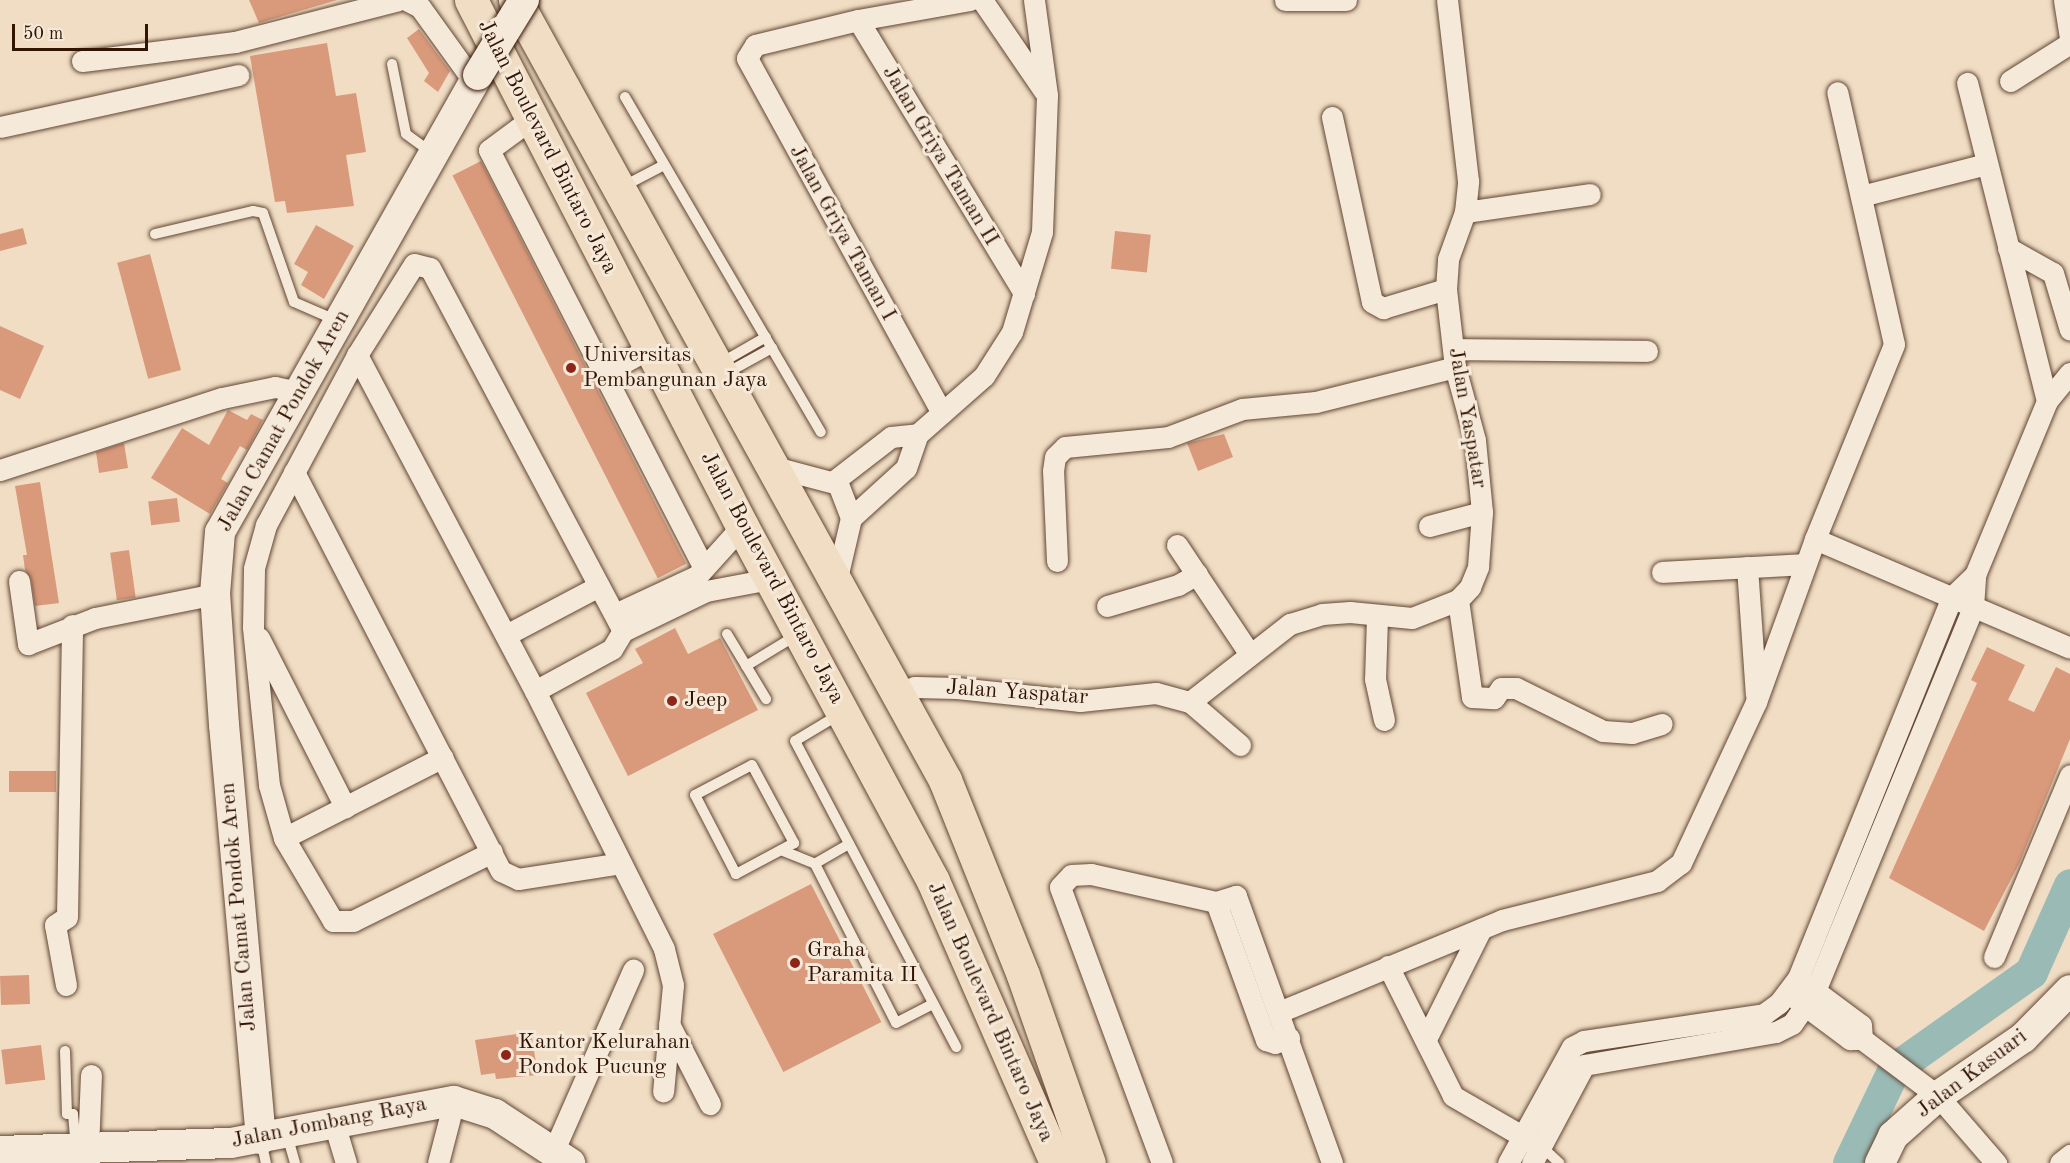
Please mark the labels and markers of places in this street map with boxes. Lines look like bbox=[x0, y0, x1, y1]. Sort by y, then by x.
place label: Universitas Pembangunan Jaya bbox=[583, 342, 767, 394]
marker: Universitas Pembangunan Jaya bbox=[564, 361, 578, 375]
place label: Jeep bbox=[684, 688, 728, 714]
marker: Jeep bbox=[665, 694, 679, 708]
place label: Graha Paramita II bbox=[807, 937, 917, 988]
marker: Graha Paramita II bbox=[788, 956, 802, 970]
place label: Kantor Kelurahan Pondok Pucung bbox=[518, 1029, 690, 1080]
marker: Kantor Kelurahan Pondok Pucung bbox=[499, 1048, 513, 1062]

